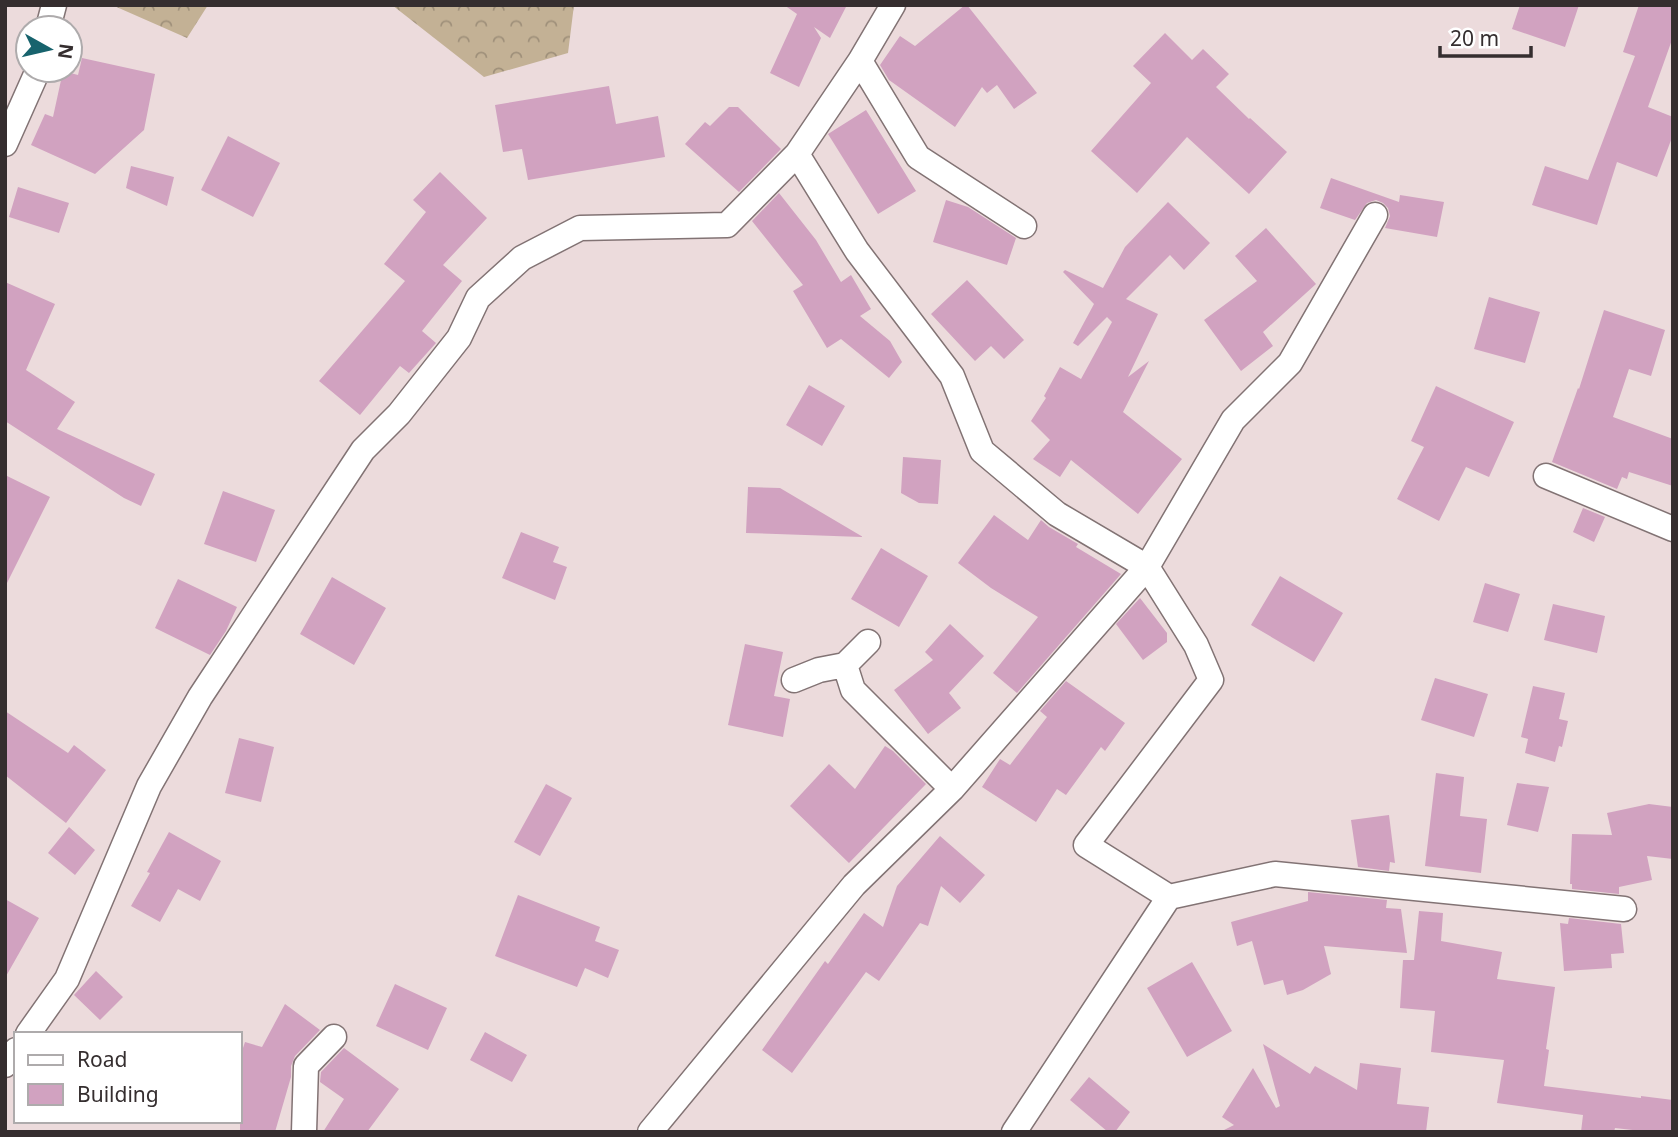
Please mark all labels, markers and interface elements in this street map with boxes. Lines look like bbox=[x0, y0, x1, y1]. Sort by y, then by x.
north arrow bbox=[14, 14, 84, 84]
scale bar bbox=[1440, 14, 1531, 58]
text: 20 m bbox=[1450, 24, 1499, 52]
text: N bbox=[52, 42, 80, 61]
legend bbox=[14, 1032, 242, 1123]
text: Road bbox=[77, 1045, 127, 1073]
text: Building bbox=[77, 1080, 159, 1108]

